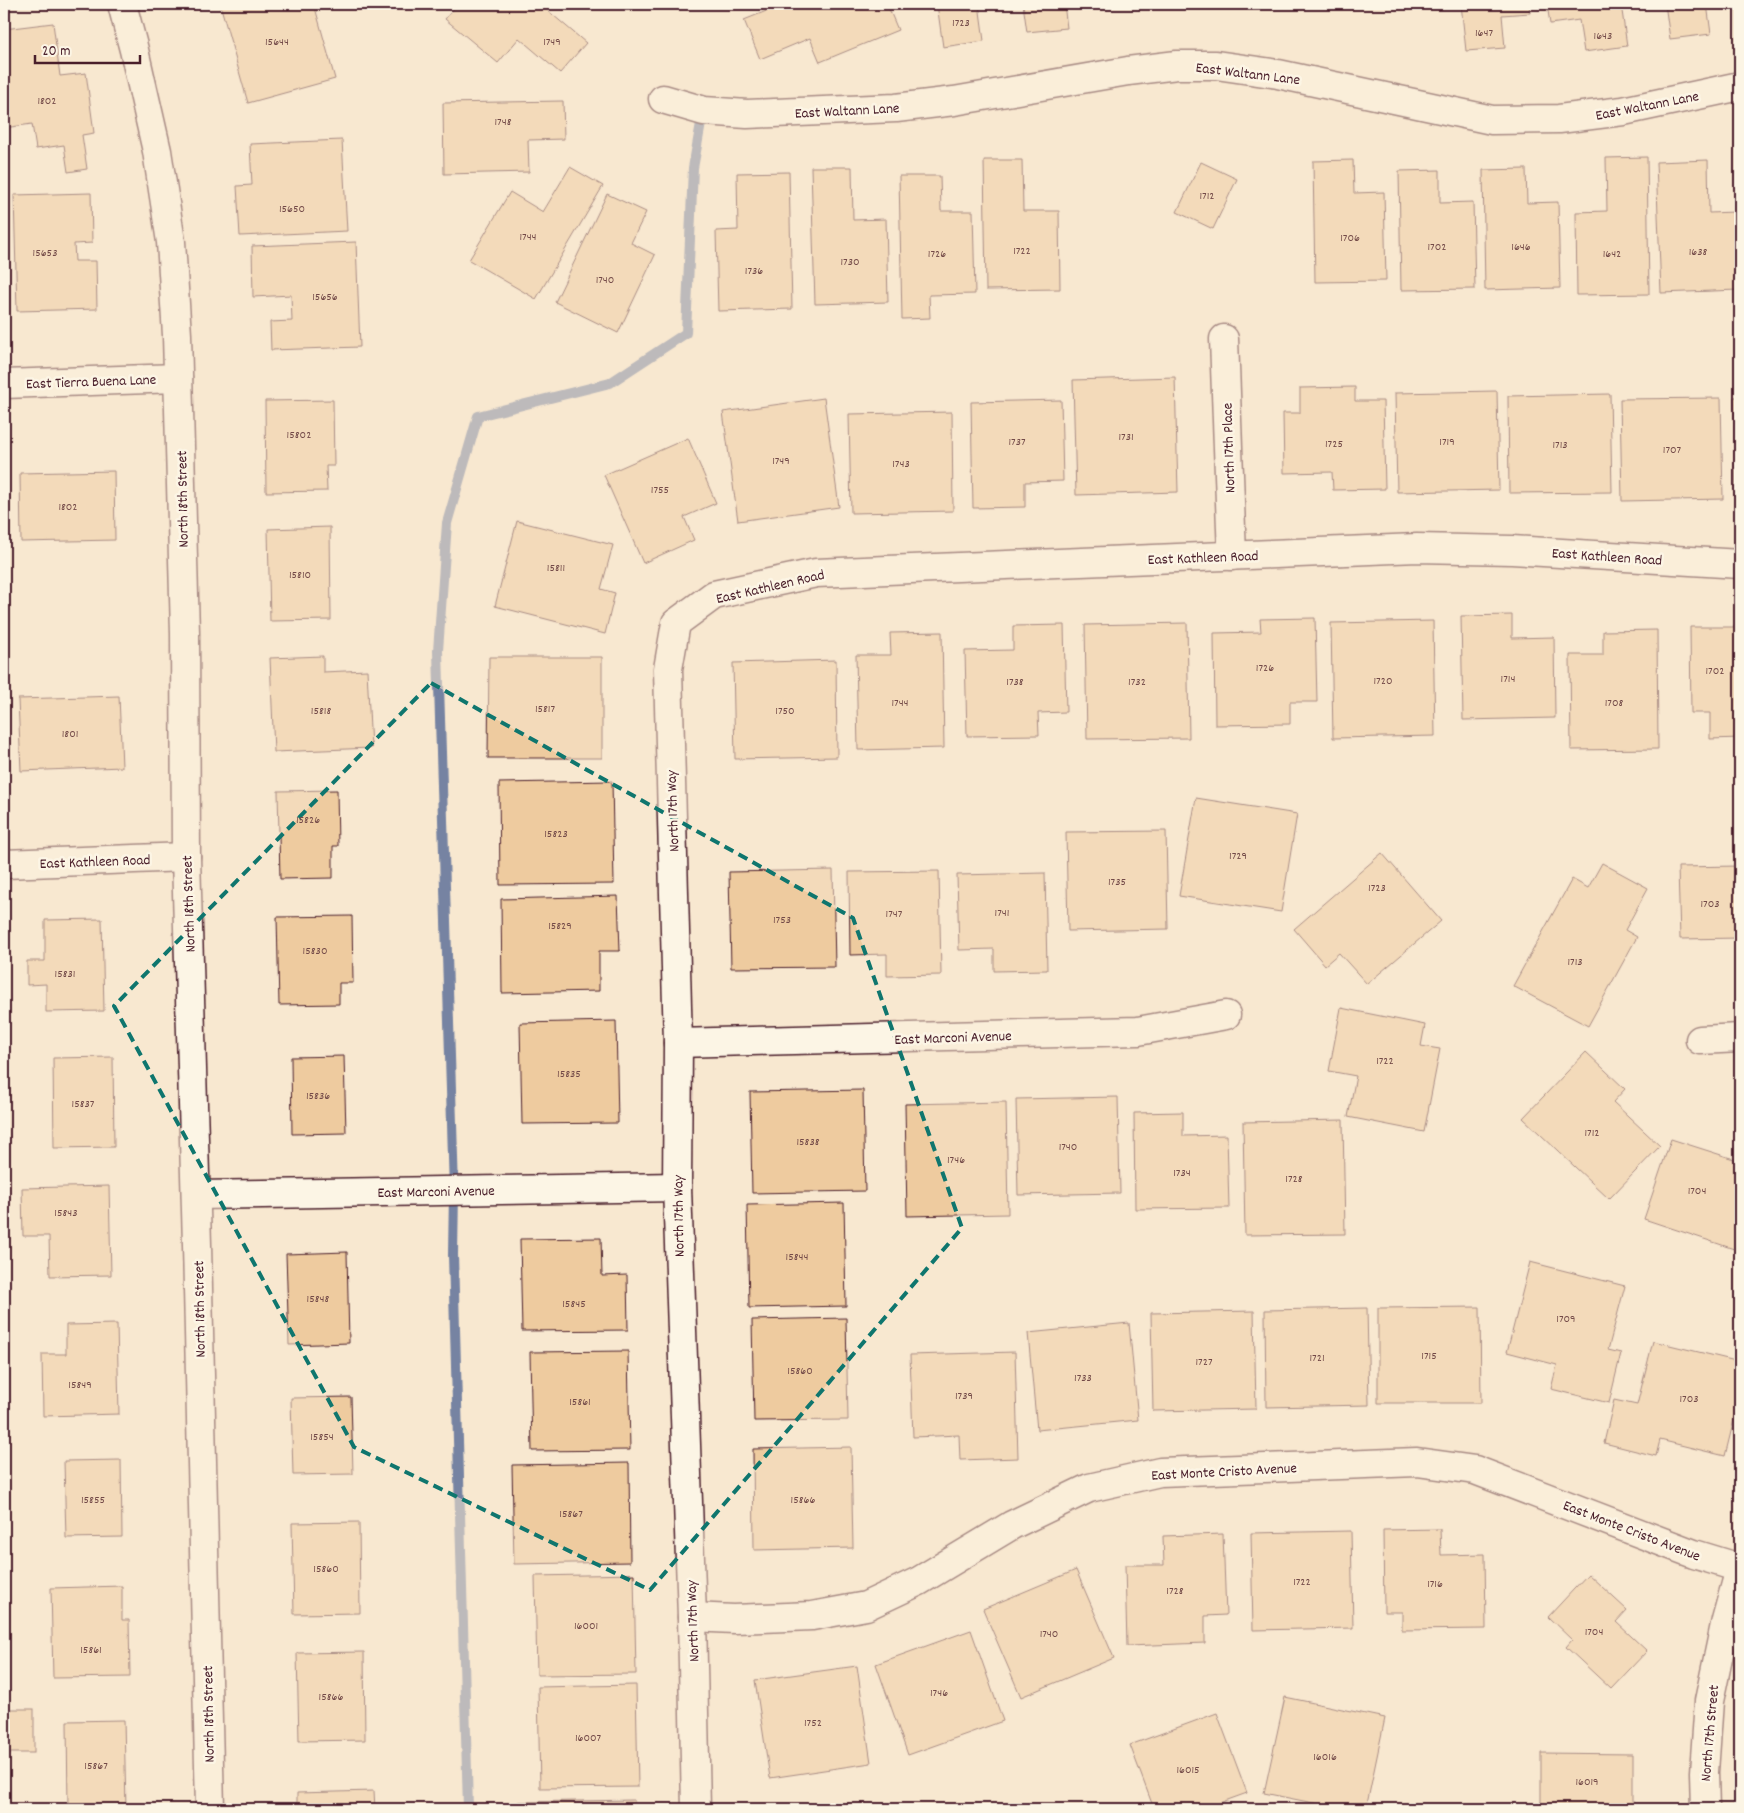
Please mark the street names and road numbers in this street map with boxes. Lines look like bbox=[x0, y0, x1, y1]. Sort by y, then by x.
street label: East Waltann Lane bbox=[1194, 58, 1302, 92]
street label: East Waltann Lane bbox=[1594, 86, 1701, 128]
street label: East Waltann Lane bbox=[794, 98, 900, 126]
street label: East Tierra Buena Lane bbox=[26, 370, 157, 396]
street label: North 17th Place bbox=[1217, 402, 1243, 493]
street label: North 18th Street bbox=[172, 450, 196, 548]
street label: East Kathleen Road bbox=[1551, 543, 1663, 573]
street label: East Kathleen Road bbox=[1147, 546, 1259, 572]
street label: East Kathleen Road bbox=[714, 565, 827, 611]
street label: North 17th Way bbox=[662, 769, 686, 852]
street label: East Kathleen Road bbox=[39, 850, 151, 876]
street label: North 18th Street bbox=[177, 855, 203, 953]
street label: East Marconi Avenue bbox=[894, 1026, 1012, 1052]
street label: North 17th Way bbox=[668, 1174, 692, 1257]
street label: East Marconi Avenue bbox=[377, 1181, 495, 1205]
street label: North 18th Street bbox=[189, 1260, 213, 1358]
street label: East Monte Cristo Avenue bbox=[1151, 1458, 1298, 1488]
street label: East Monte Cristo Avenue bbox=[1559, 1495, 1704, 1568]
street label: North 17th Way bbox=[682, 1579, 706, 1662]
street label: North 18th Street bbox=[198, 1665, 222, 1763]
street label: North 17th Street bbox=[1696, 1684, 1726, 1782]

